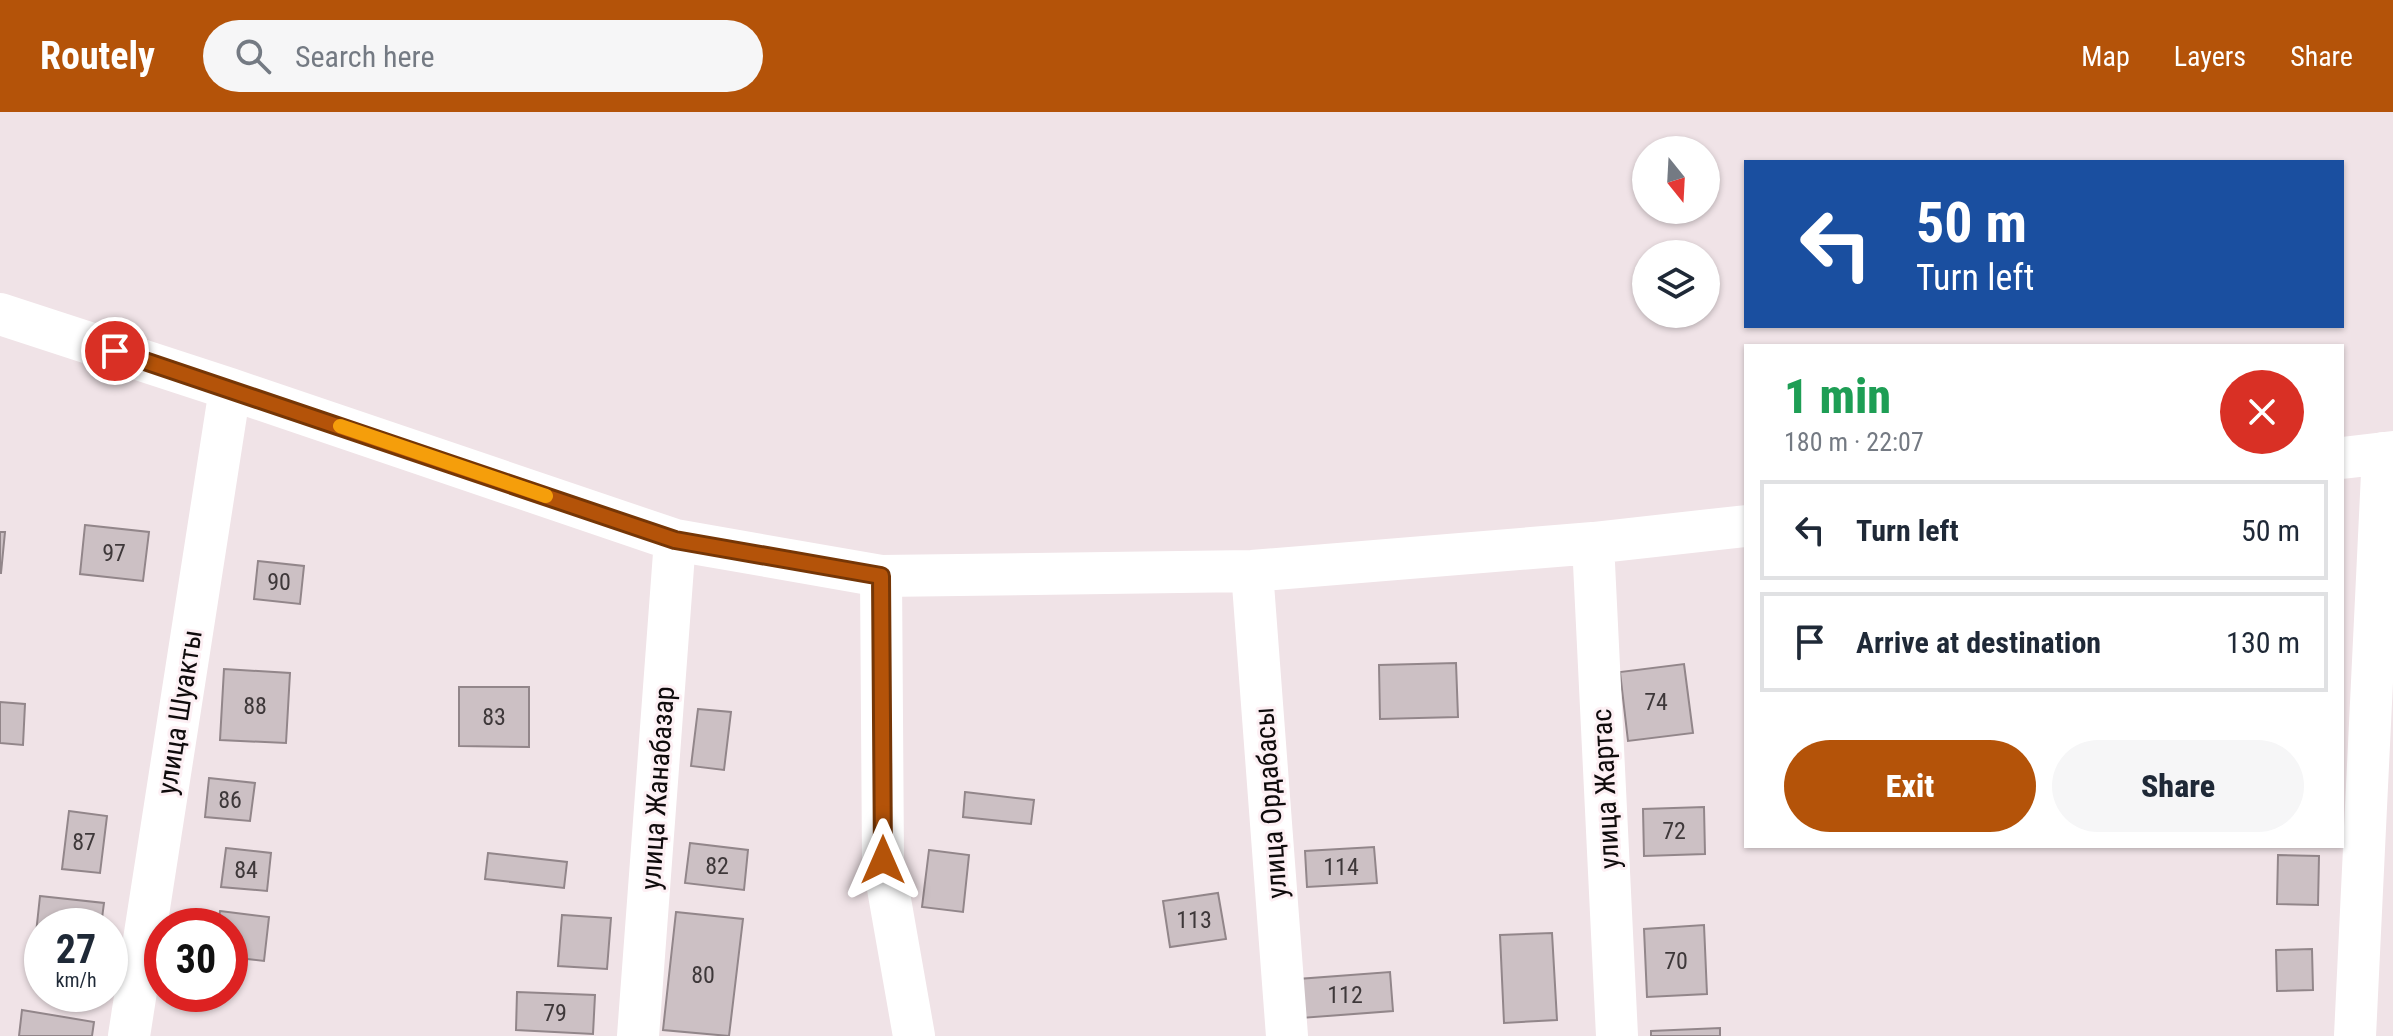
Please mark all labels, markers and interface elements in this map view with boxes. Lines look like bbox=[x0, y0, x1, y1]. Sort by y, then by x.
search box bbox=[203, 20, 763, 92]
text: Routely bbox=[40, 34, 155, 78]
icon: search bbox=[231, 34, 275, 78]
text: Search here bbox=[295, 39, 435, 74]
text: Map bbox=[2081, 40, 2130, 73]
text: Layers bbox=[2174, 40, 2246, 73]
text: Share bbox=[2290, 40, 2353, 73]
north arrow bbox=[1632, 136, 1720, 224]
map controls bbox=[1632, 136, 1720, 328]
text: 50 m bbox=[1916, 190, 2027, 256]
icon: left bbox=[1784, 192, 1888, 296]
button: layers bbox=[1632, 240, 1720, 328]
text: Turn left bbox=[1916, 257, 2034, 299]
pin bbox=[81, 317, 149, 385]
icon: arrive bbox=[93, 329, 137, 373]
text: 1 min bbox=[1784, 368, 1891, 425]
button: close bbox=[2220, 370, 2304, 454]
text: 180 m · 22:07 bbox=[1784, 427, 1924, 457]
icon: left bbox=[1788, 508, 1832, 552]
text: Turn left bbox=[1856, 513, 1959, 548]
text: 50 m bbox=[2241, 513, 2300, 548]
house number: 97 bbox=[102, 539, 126, 567]
house number: 90 bbox=[267, 568, 291, 596]
icon: arrive bbox=[1788, 620, 1832, 664]
text: Arrive at destination bbox=[1856, 625, 2101, 660]
text: 130 m bbox=[2226, 625, 2300, 660]
street label: улица Шуакты bbox=[150, 627, 209, 797]
street label: улица Жанабазар bbox=[634, 685, 681, 891]
house number: 74 bbox=[1644, 688, 1668, 716]
house number: 88 bbox=[243, 692, 267, 720]
house number: 83 bbox=[482, 703, 506, 731]
street label: улица Ордабасы bbox=[1247, 706, 1294, 900]
street label: улица Жартас bbox=[1585, 708, 1626, 870]
button: Exit bbox=[1784, 740, 2036, 832]
button: Share bbox=[2052, 740, 2304, 832]
house number: 86 bbox=[218, 786, 242, 814]
house number: 72 bbox=[1662, 817, 1686, 845]
position arrow bbox=[841, 818, 925, 902]
house number: 87 bbox=[72, 828, 96, 856]
house number: 82 bbox=[705, 852, 729, 880]
house number: 114 bbox=[1323, 853, 1359, 881]
house number: 84 bbox=[234, 856, 258, 884]
house number: 113 bbox=[1176, 906, 1212, 934]
speed limit sign: 30 bbox=[144, 908, 248, 1012]
text: 27 bbox=[56, 926, 96, 973]
house number: 70 bbox=[1664, 947, 1688, 975]
house number: 80 bbox=[691, 961, 715, 989]
text: km/h bbox=[55, 968, 97, 992]
house number: 112 bbox=[1327, 981, 1363, 1009]
house number: 79 bbox=[543, 999, 567, 1027]

